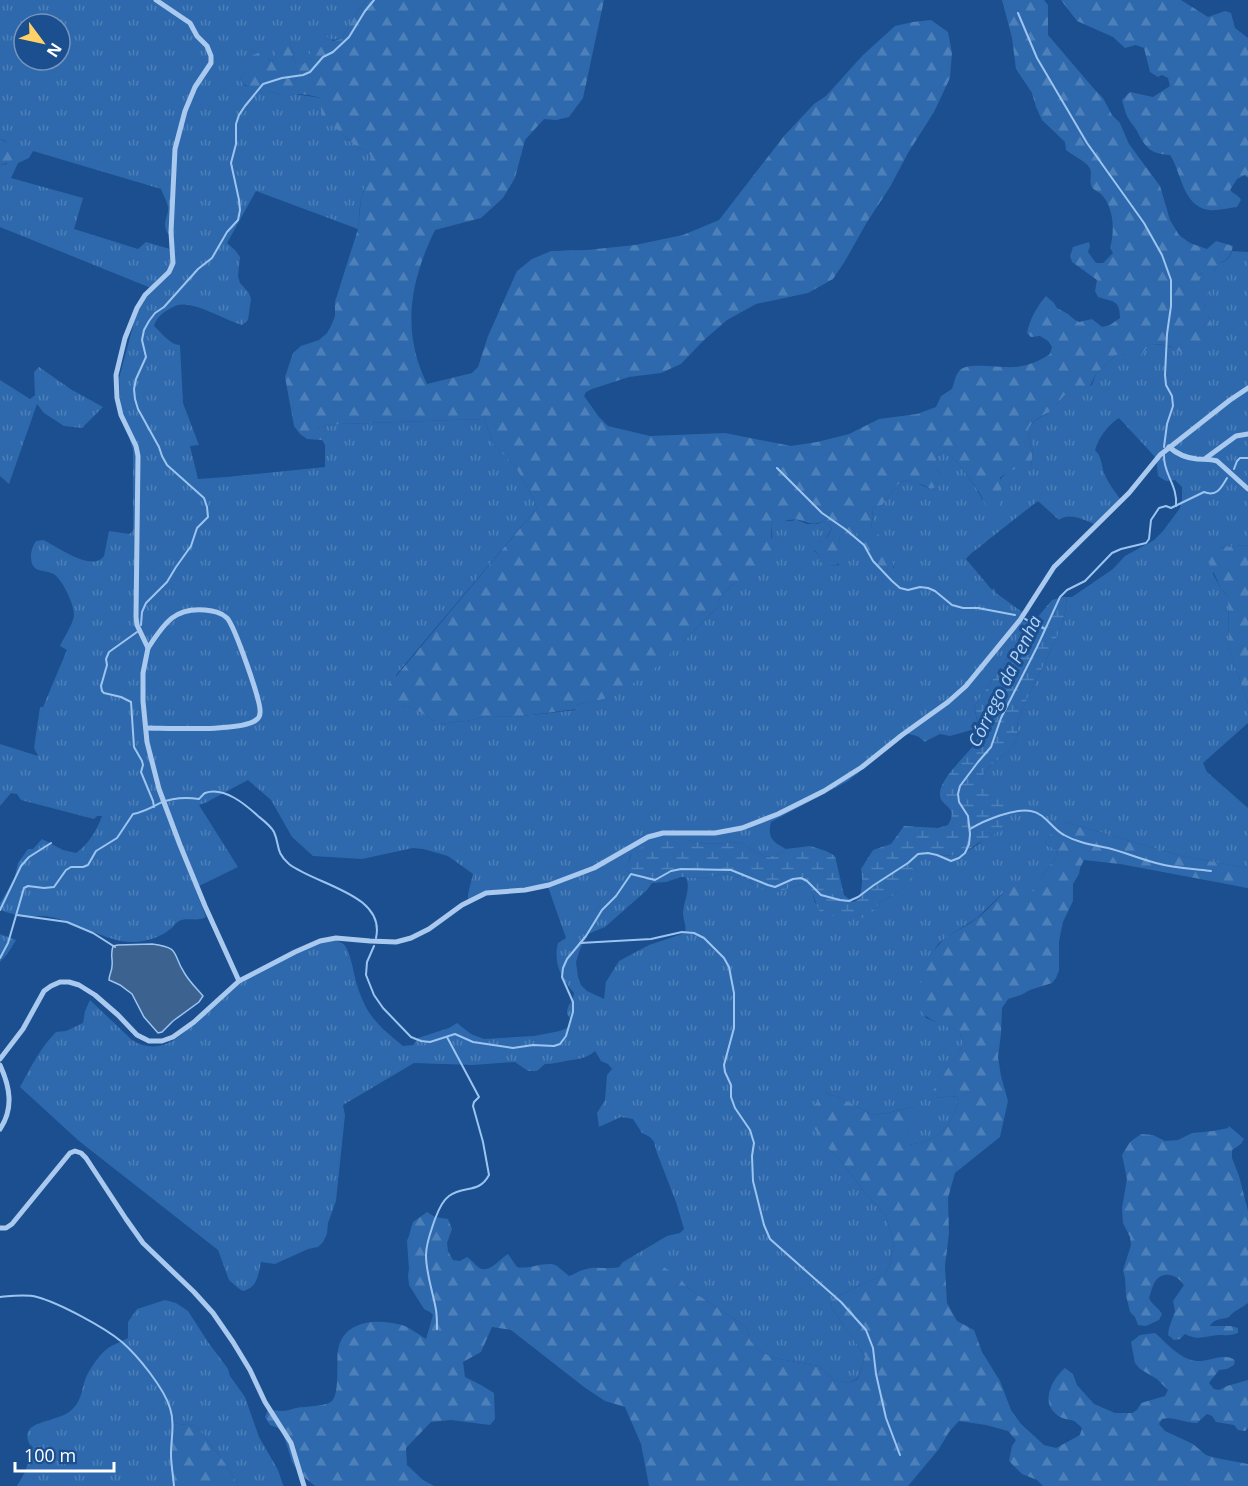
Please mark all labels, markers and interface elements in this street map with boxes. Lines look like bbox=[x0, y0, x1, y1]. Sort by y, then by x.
north arrow bbox=[12, 12, 72, 72]
text: N bbox=[42, 39, 67, 62]
water label: Córrego da Penha bbox=[962, 611, 1046, 751]
scale bar bbox=[15, 1435, 114, 1473]
text: 100 m bbox=[24, 1443, 76, 1467]

